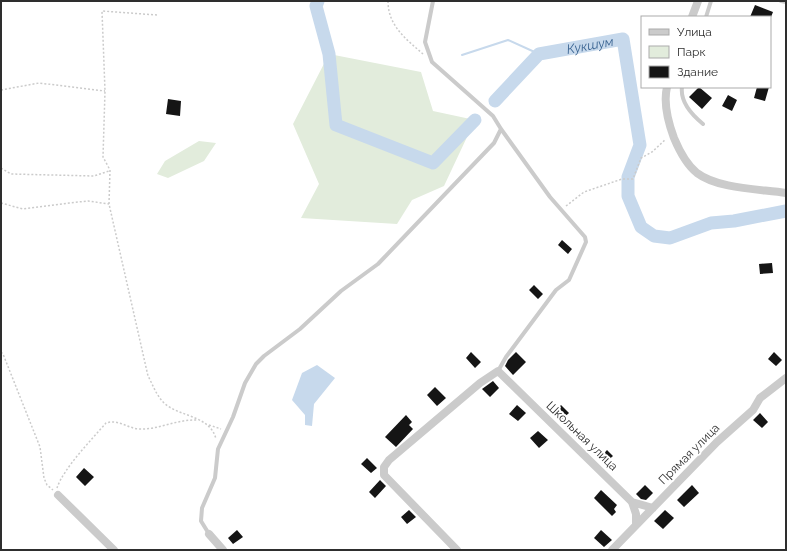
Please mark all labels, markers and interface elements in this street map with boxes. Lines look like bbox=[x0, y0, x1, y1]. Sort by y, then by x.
legend bbox=[641, 16, 771, 88]
text: Улица bbox=[677, 25, 712, 39]
water label: Кукшум bbox=[565, 33, 614, 56]
text: Парк bbox=[677, 45, 706, 59]
text: Здание bbox=[677, 65, 718, 79]
street label: Школьная улица bbox=[543, 398, 621, 474]
street label: Прямая улица bbox=[656, 421, 722, 487]

